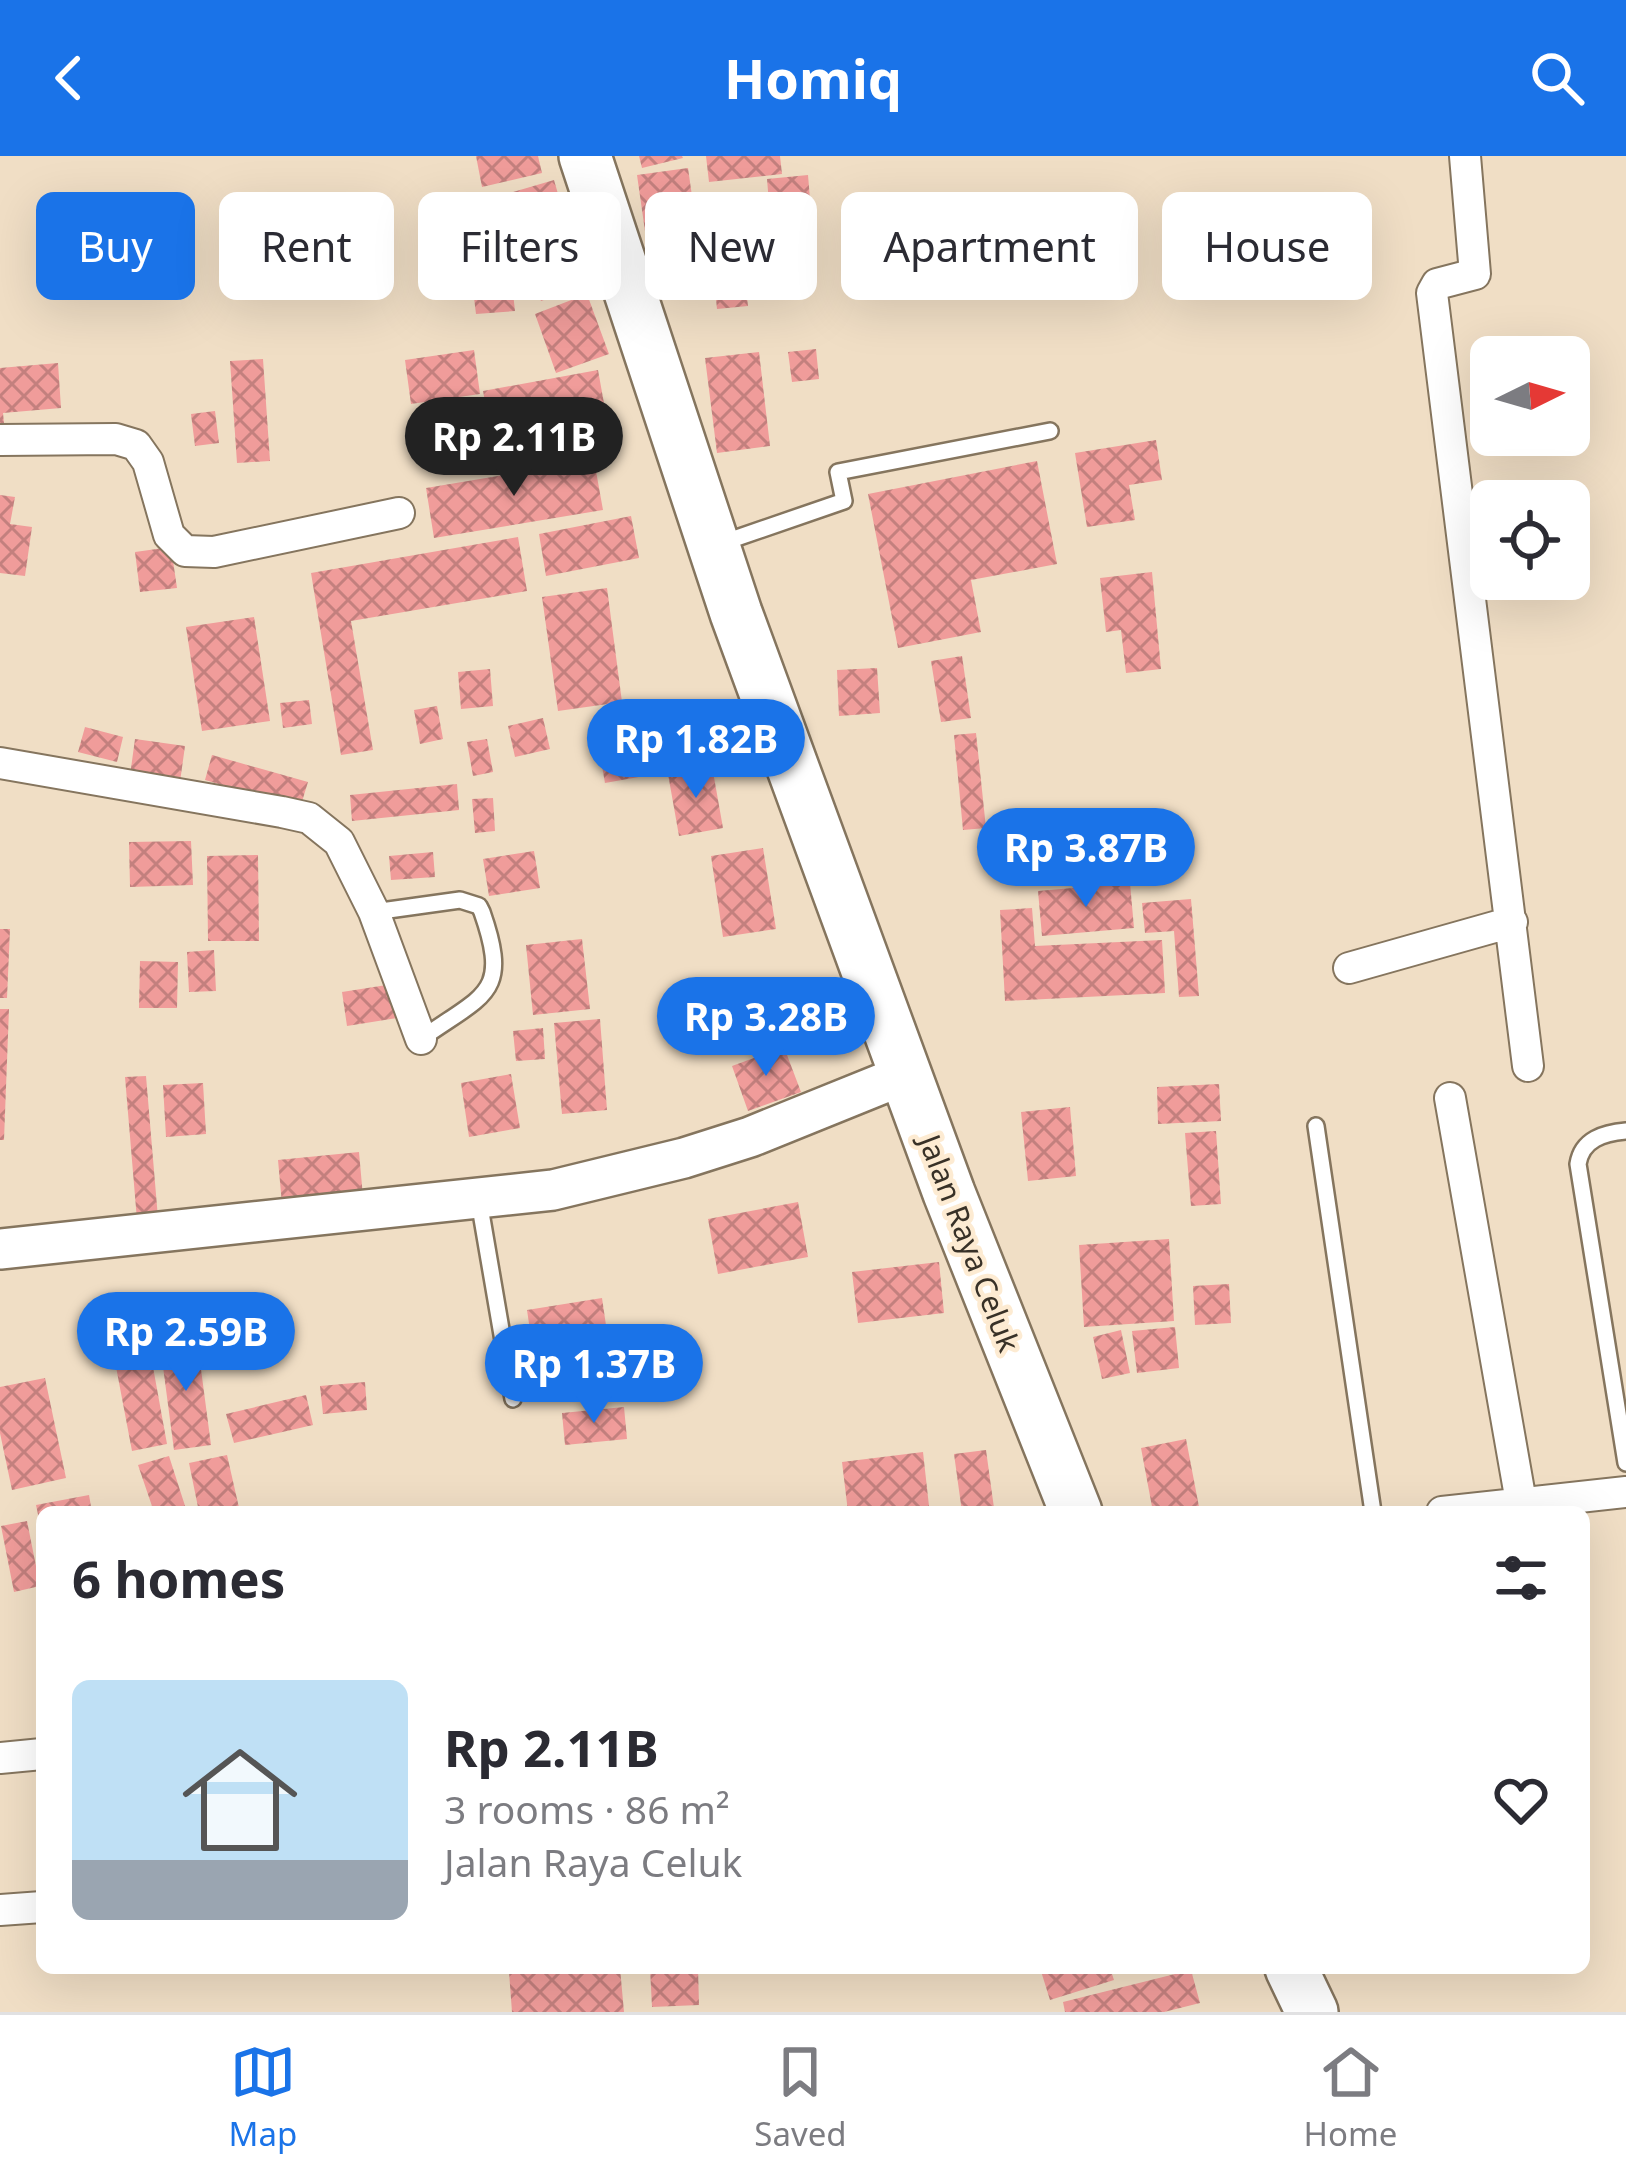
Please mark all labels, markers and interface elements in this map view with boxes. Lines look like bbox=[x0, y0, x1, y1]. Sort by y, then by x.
text: Homiq bbox=[724, 41, 902, 115]
icon: back bbox=[36, 45, 102, 111]
icon: search bbox=[1524, 45, 1590, 111]
chip: Buy bbox=[36, 192, 195, 300]
chip: Rent bbox=[219, 192, 394, 300]
chip: Filters bbox=[418, 192, 621, 300]
chip: New bbox=[645, 192, 817, 300]
chip: Apartment bbox=[841, 192, 1138, 300]
chip: House bbox=[1162, 192, 1372, 300]
north arrow bbox=[1470, 336, 1590, 456]
map controls bbox=[1470, 336, 1590, 600]
pin: Rp 2.11B bbox=[390, 397, 638, 499]
text: Rp 2.11B bbox=[432, 409, 596, 462]
button: locate bbox=[1470, 480, 1590, 600]
pin: Rp 1.82B bbox=[572, 699, 820, 801]
text: Rp 1.82B bbox=[614, 711, 778, 764]
pin: Rp 3.87B bbox=[962, 808, 1210, 910]
text: Rp 3.87B bbox=[1004, 820, 1168, 873]
pin: Rp 3.28B bbox=[642, 977, 890, 1079]
text: Rp 3.28B bbox=[684, 989, 848, 1042]
street label: Jalan Raya Celuk bbox=[909, 1126, 1030, 1357]
pin: Rp 2.59B bbox=[62, 1292, 310, 1394]
text: Rp 2.59B bbox=[104, 1304, 268, 1357]
pin: Rp 1.37B bbox=[470, 1324, 718, 1426]
text: Rp 1.37B bbox=[512, 1336, 676, 1389]
text: 6 homes bbox=[72, 1543, 285, 1613]
icon: filters bbox=[1488, 1545, 1554, 1611]
text: Rp 2.11B bbox=[444, 1712, 659, 1782]
icon: home bbox=[168, 1728, 312, 1872]
icon: heart bbox=[1488, 1767, 1554, 1833]
text: 3 rooms · 86 m² bbox=[444, 1782, 730, 1835]
text: Jalan Raya Celuk bbox=[444, 1835, 742, 1888]
tab: Map bbox=[229, 2039, 297, 2156]
tab: Saved bbox=[754, 2039, 847, 2156]
tab: Home bbox=[1304, 2039, 1397, 2156]

